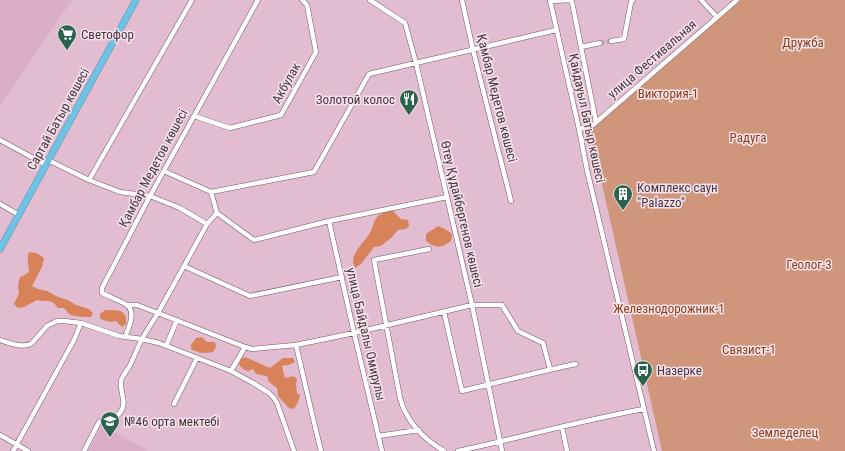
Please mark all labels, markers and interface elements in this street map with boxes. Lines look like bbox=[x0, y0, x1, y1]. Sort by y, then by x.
street label: улица Фестивальная bbox=[605, 17, 699, 101]
supermarket icon: Светофор bbox=[56, 23, 78, 51]
place label: Светофор bbox=[81, 27, 134, 42]
street label: Қамбар Медетов көшесі bbox=[474, 32, 520, 164]
park label: Дружба bbox=[782, 35, 824, 50]
street label: Қайдауыл Батыр көшесі bbox=[566, 52, 608, 184]
street label: Акбулак bbox=[269, 59, 304, 106]
street label: Сартай Батыр көшесі bbox=[24, 65, 92, 173]
park label: Виктория-1 bbox=[638, 86, 698, 101]
restaurant icon: Золотой колос bbox=[398, 88, 420, 116]
place label: Золотой колос bbox=[316, 92, 395, 107]
street label: Қамбар Медетов көшесі bbox=[115, 106, 191, 230]
park label: Радуга bbox=[730, 130, 766, 145]
street label: Өтеу Құдайбергенов көшесі bbox=[438, 139, 486, 289]
place label: Комплекс саун "Palazzo" bbox=[637, 180, 718, 210]
building icon: Комплекс саун "Palazzo" bbox=[612, 183, 634, 211]
park label: Геолог-3 bbox=[786, 257, 832, 272]
street label: улица Байдалы Омирулы bbox=[343, 266, 389, 402]
park label: Железнодорожник-1 bbox=[613, 301, 725, 316]
park label: Связист-1 bbox=[722, 342, 776, 357]
bus stop icon: Назерке bbox=[632, 359, 654, 387]
place label: Назерке bbox=[657, 363, 702, 378]
school or university icon: №46 орта мектебі bbox=[99, 410, 121, 438]
place label: №46 орта мектебі bbox=[124, 414, 220, 429]
park label: Земледелец bbox=[752, 425, 818, 440]

